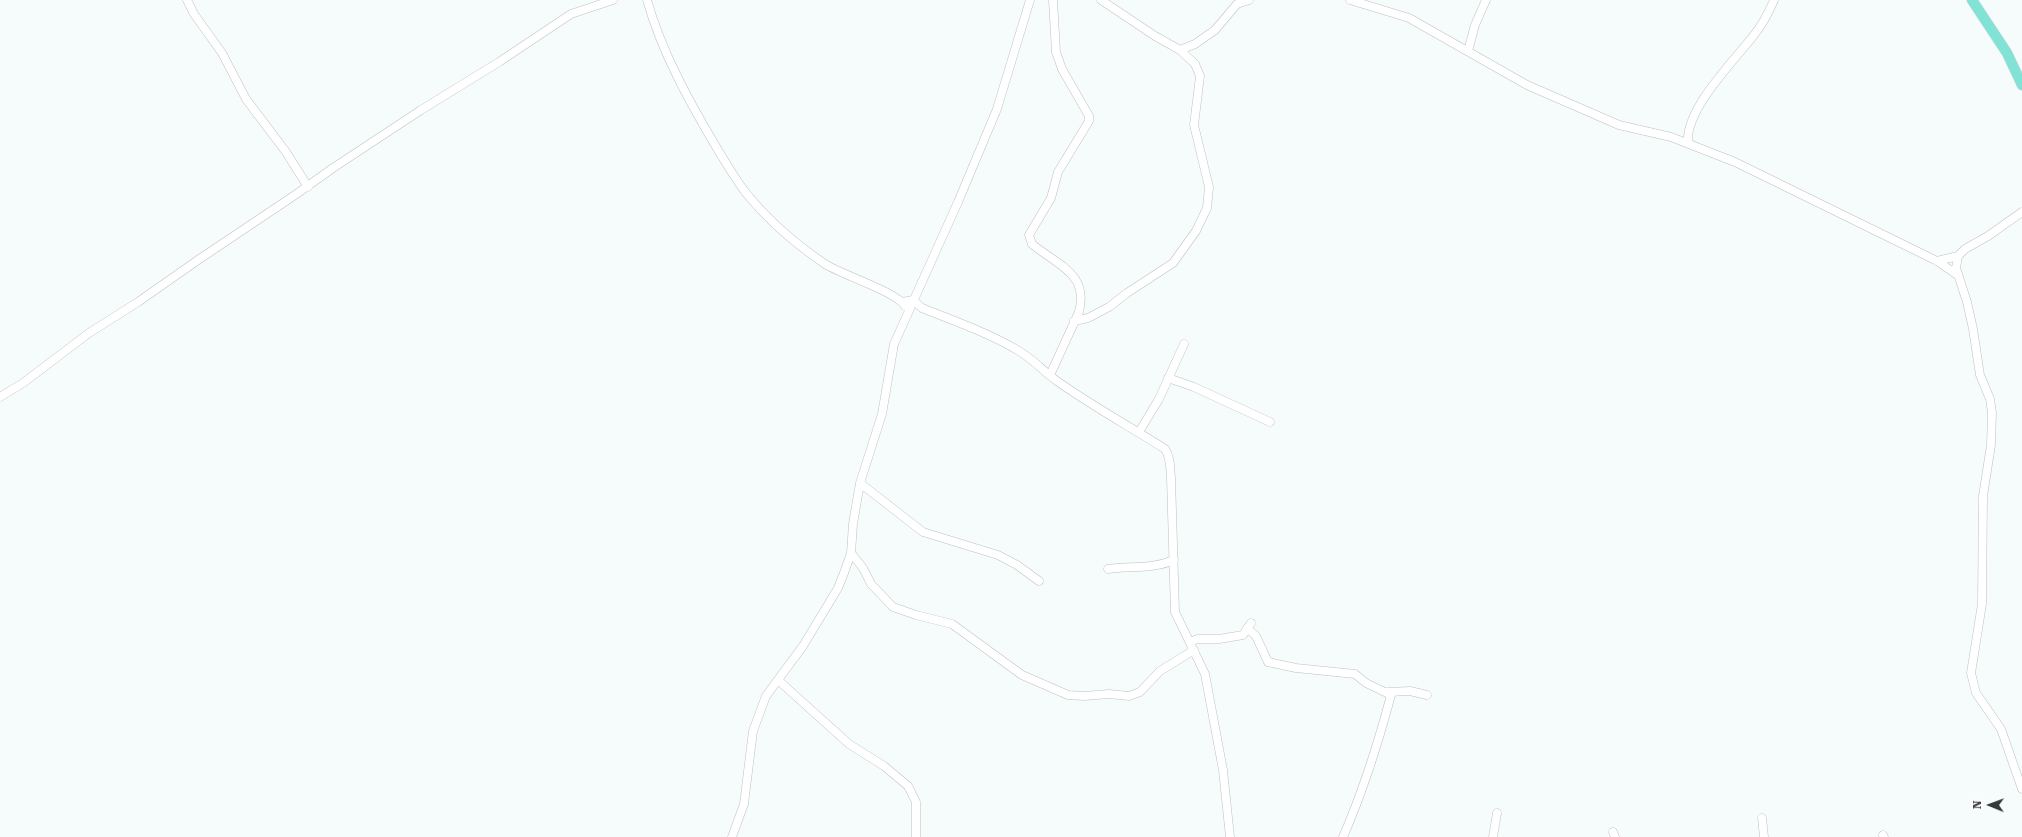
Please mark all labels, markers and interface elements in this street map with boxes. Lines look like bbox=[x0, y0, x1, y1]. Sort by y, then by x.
north arrow bbox=[1970, 785, 2010, 825]
text: N bbox=[1971, 800, 1984, 809]

